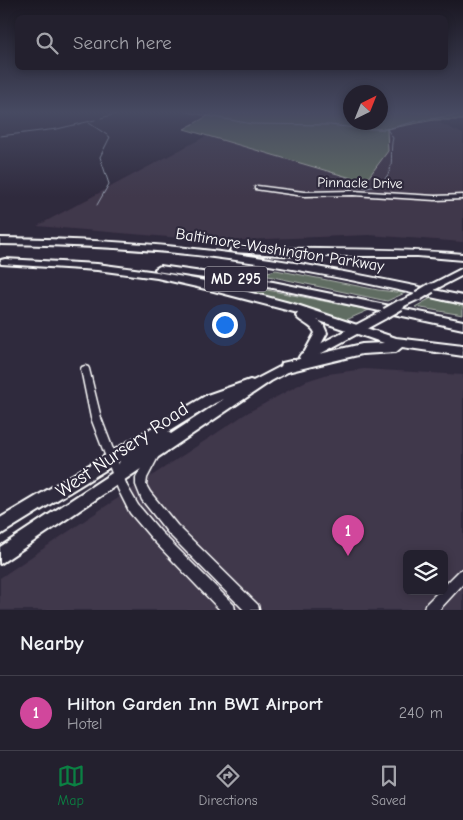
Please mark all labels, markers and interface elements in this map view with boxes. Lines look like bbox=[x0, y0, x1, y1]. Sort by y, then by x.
search box bbox=[15, 15, 448, 70]
icon: search bbox=[33, 29, 61, 57]
text: Search here bbox=[73, 32, 172, 54]
north arrow bbox=[343, 85, 388, 130]
street label: Pinnacle Drive bbox=[317, 174, 403, 192]
street label: Baltimore-Washington Parkway bbox=[174, 225, 386, 276]
road number: MD 295 bbox=[205, 266, 267, 292]
your location bbox=[212, 312, 238, 338]
street label: West Nursery Road bbox=[52, 398, 192, 502]
pin: 1 bbox=[332, 515, 364, 556]
map controls bbox=[403, 550, 448, 595]
button: layers bbox=[403, 550, 448, 595]
text: Nearby bbox=[20, 631, 84, 655]
text: Hilton Garden Inn BWI Airport bbox=[67, 693, 322, 715]
text: 1 bbox=[33, 704, 39, 722]
text: 240 m bbox=[399, 704, 443, 722]
text: Hotel bbox=[67, 715, 103, 733]
tab: Map bbox=[57, 762, 85, 809]
tab: Directions bbox=[198, 762, 258, 809]
tab: Saved bbox=[371, 762, 406, 809]

